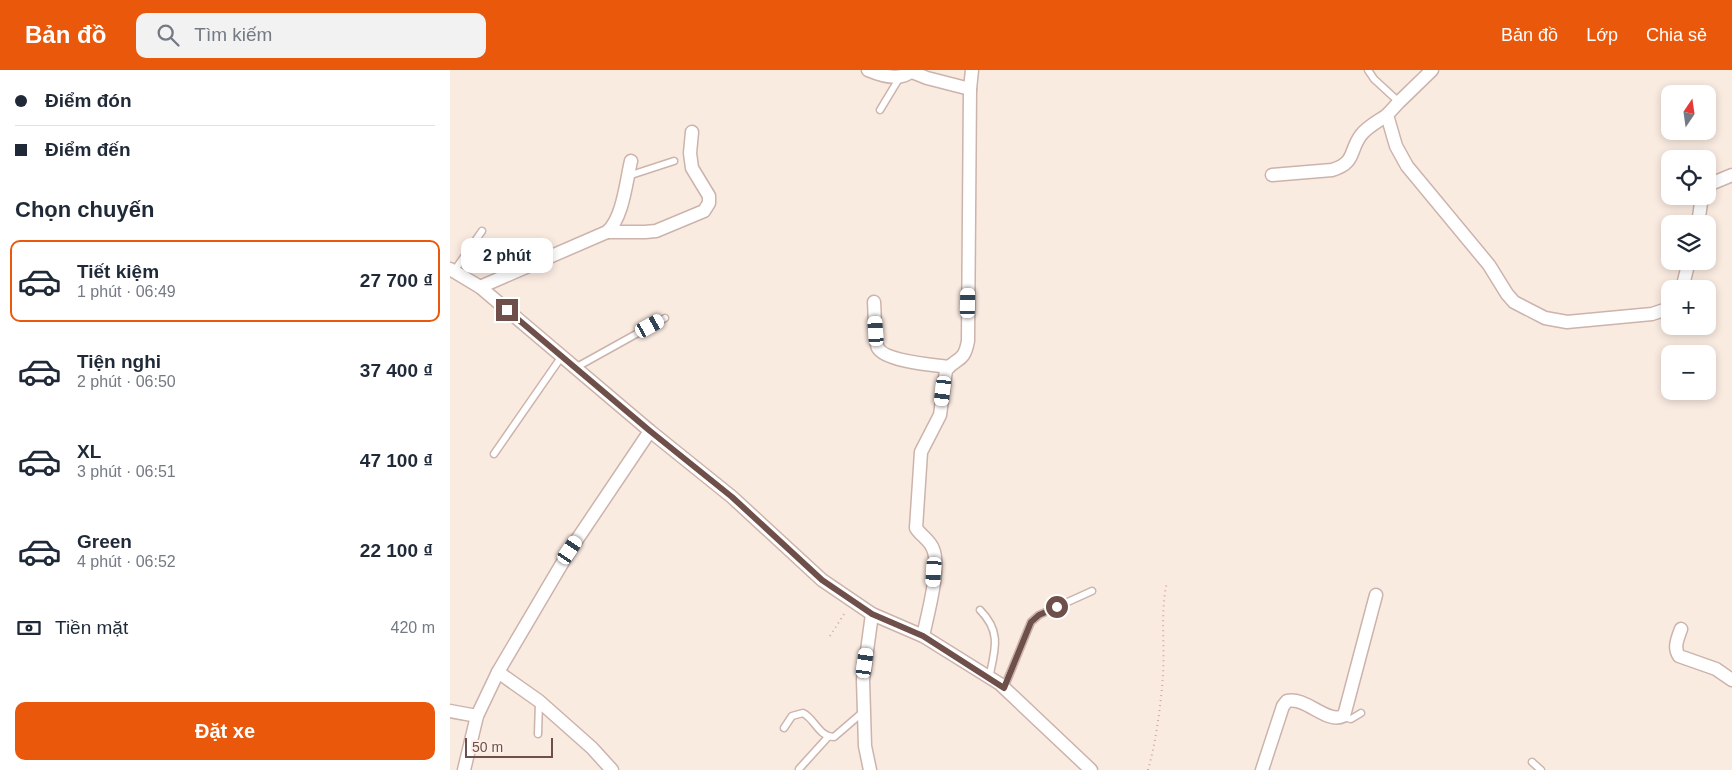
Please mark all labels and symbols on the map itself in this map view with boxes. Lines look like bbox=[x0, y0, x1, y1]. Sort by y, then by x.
north arrow bbox=[1661, 85, 1716, 140]
callout: 2 phút bbox=[461, 238, 553, 272]
car bbox=[960, 288, 975, 318]
route end bbox=[496, 299, 518, 321]
car bbox=[633, 312, 666, 340]
car bbox=[867, 316, 884, 346]
car bbox=[933, 375, 952, 407]
car bbox=[555, 533, 584, 567]
car bbox=[925, 557, 942, 587]
route start bbox=[1046, 596, 1068, 618]
car bbox=[855, 647, 874, 679]
scale bar bbox=[465, 735, 552, 758]

